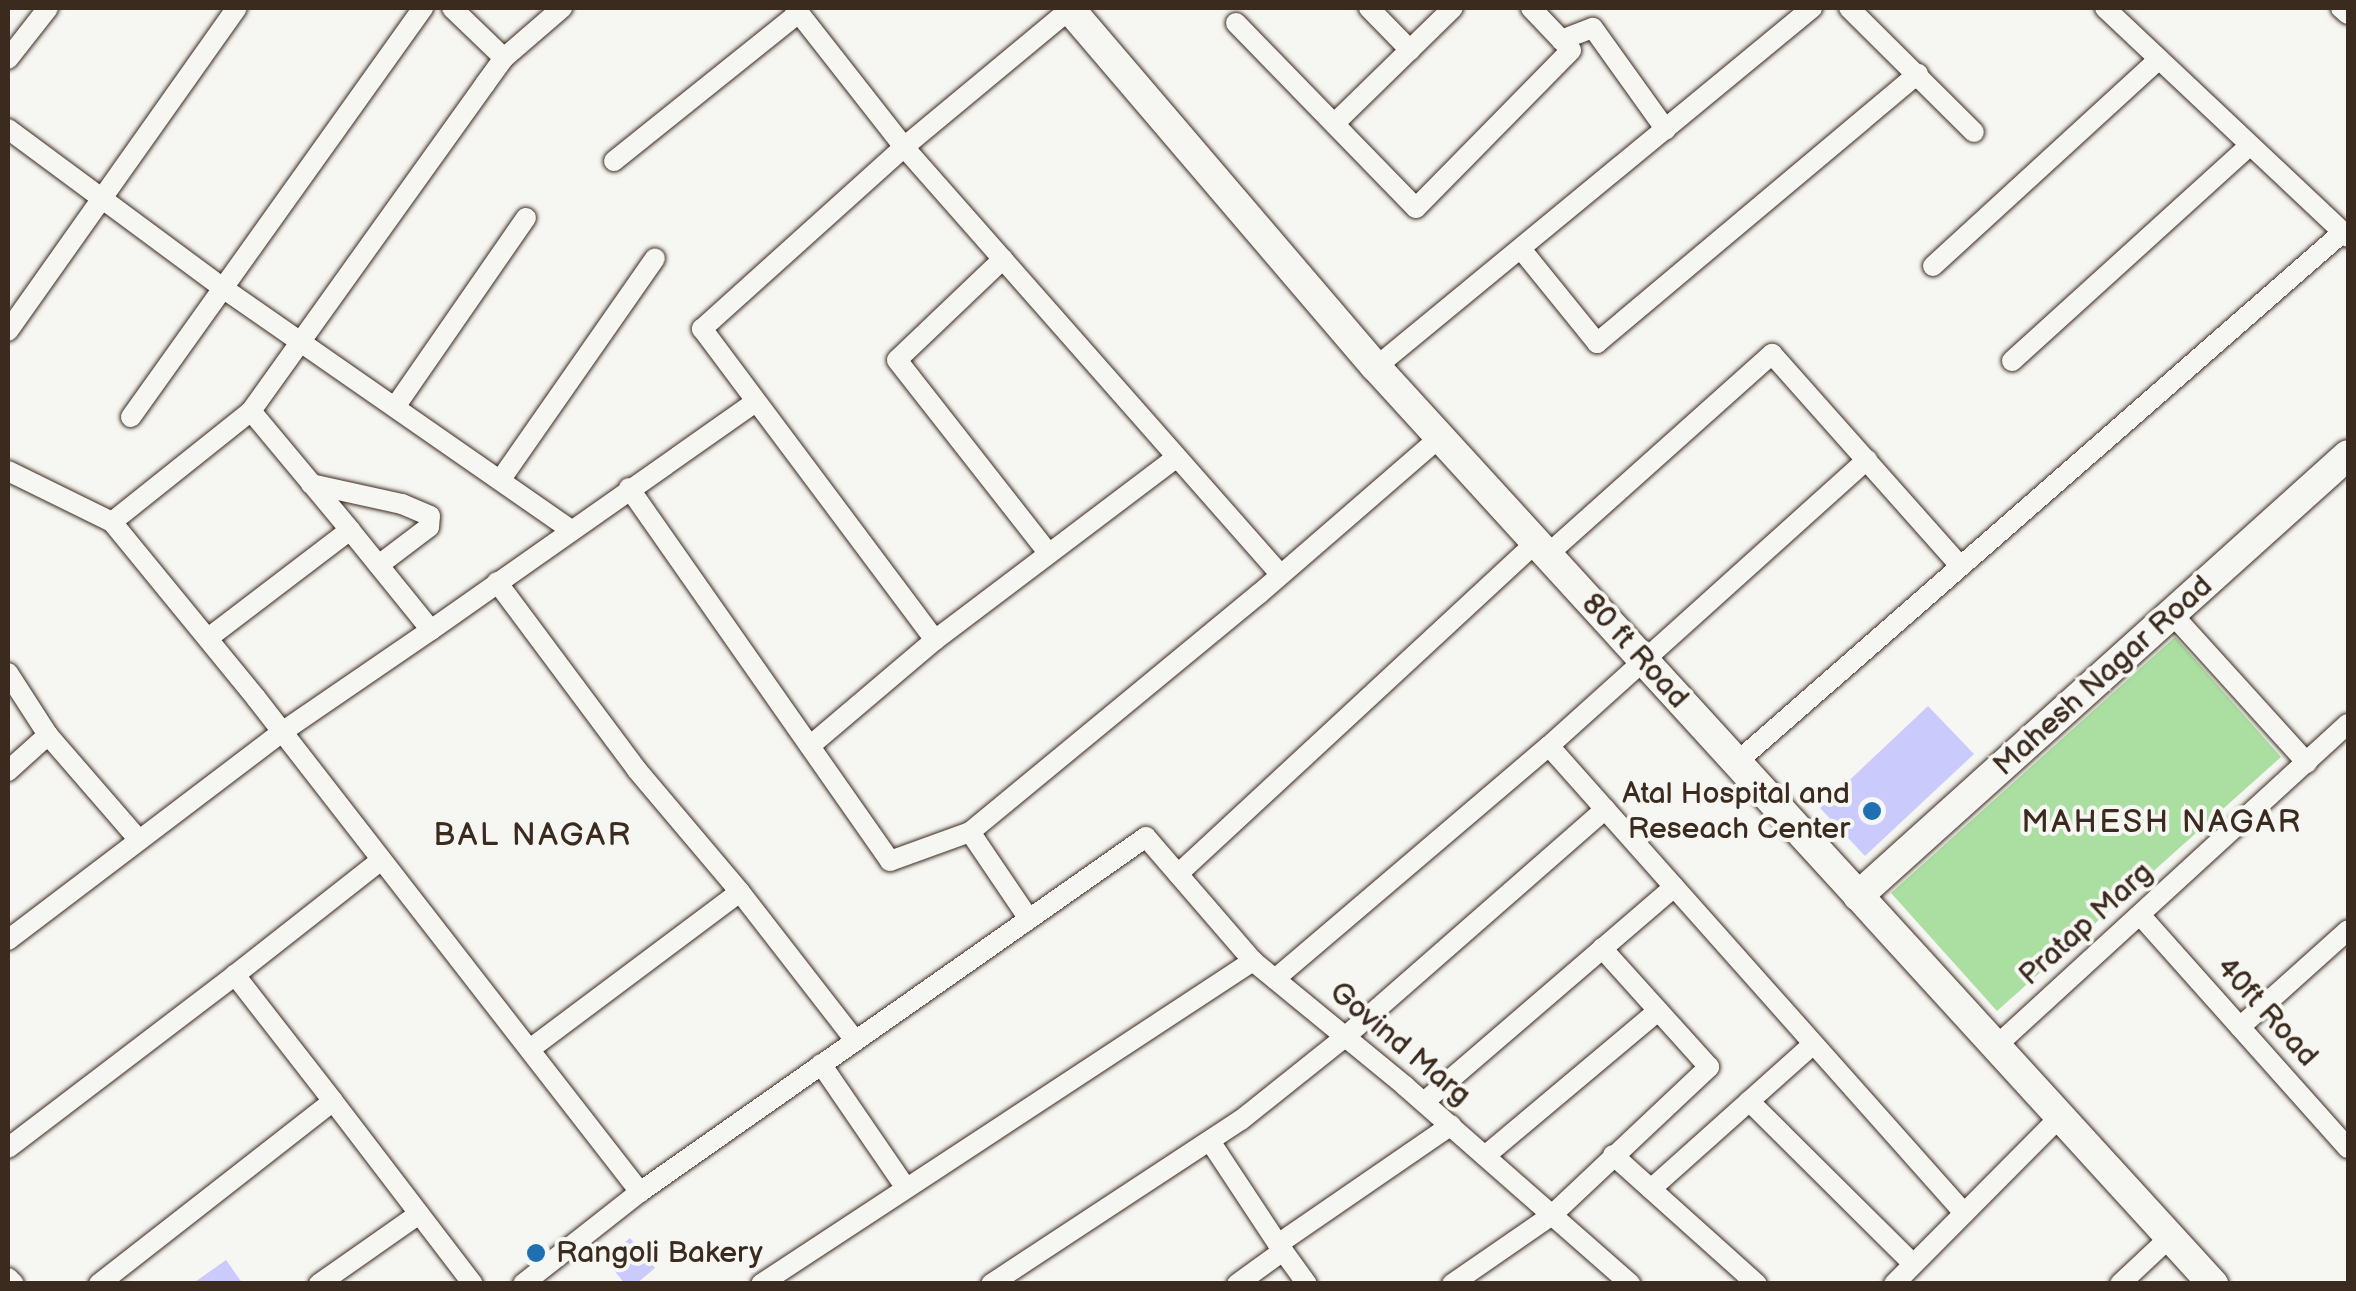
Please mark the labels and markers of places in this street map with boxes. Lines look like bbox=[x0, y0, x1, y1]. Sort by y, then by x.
place label: Atal Hospital and Reseach Center bbox=[1622, 776, 1850, 846]
marker: Atal Hospital and Reseach Center bbox=[1859, 798, 1885, 824]
place label: Rangoli Bakery bbox=[556, 1235, 763, 1271]
marker: Rangoli Bakery bbox=[525, 1242, 547, 1264]

